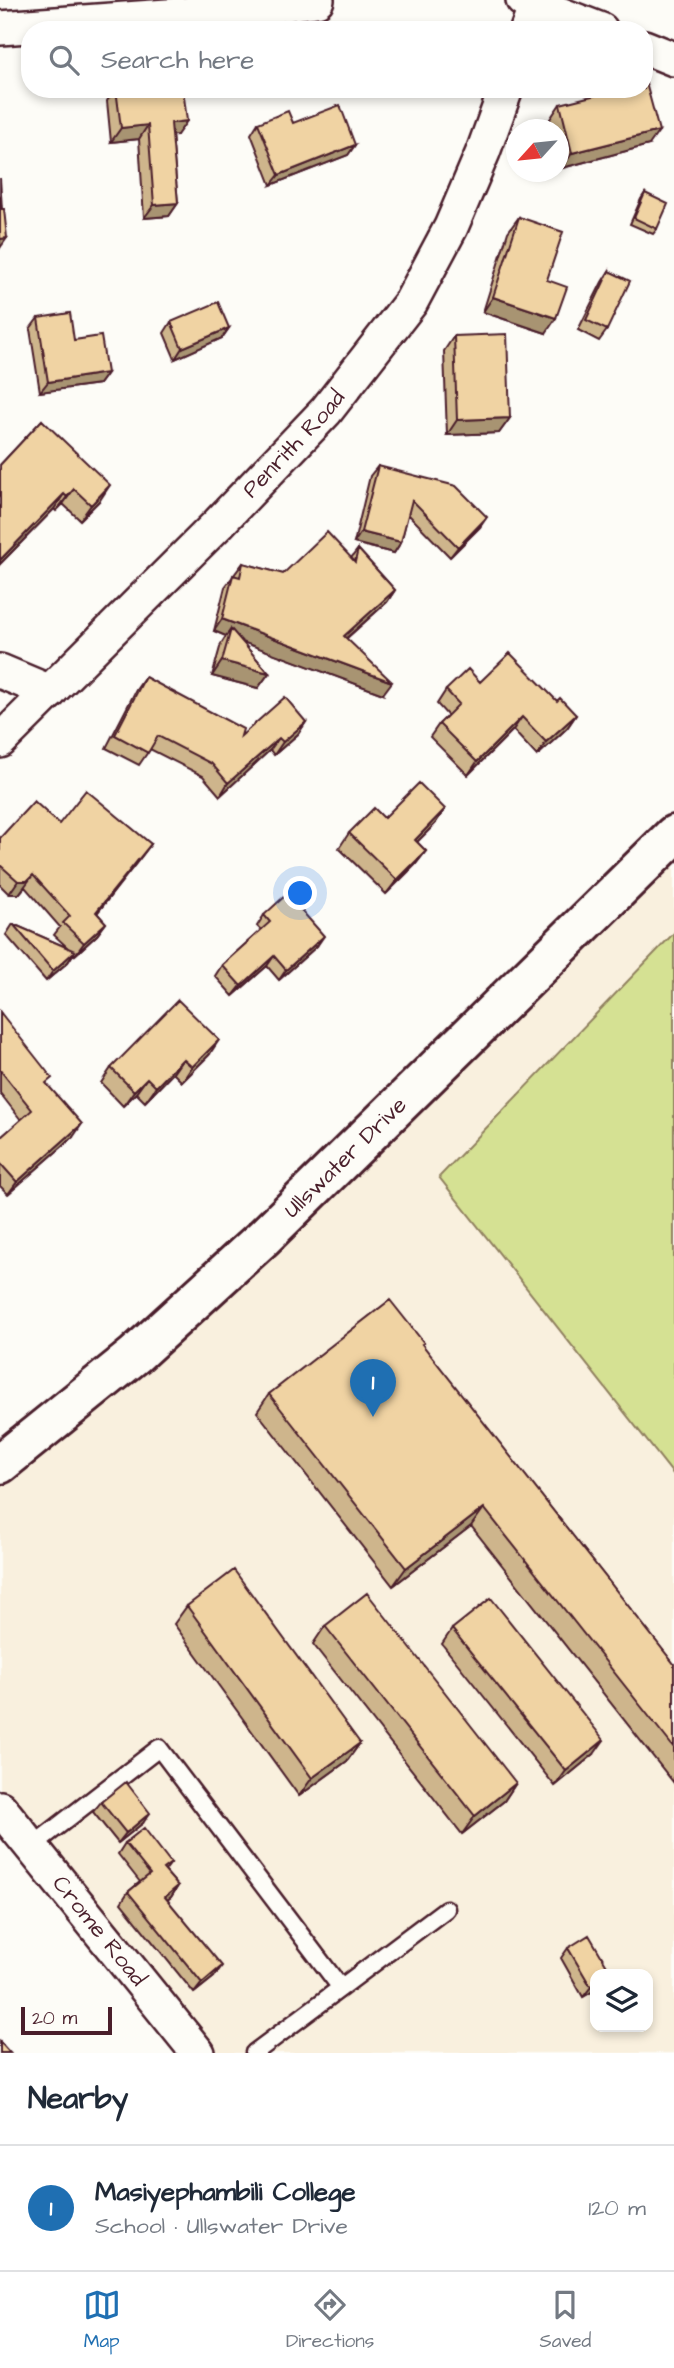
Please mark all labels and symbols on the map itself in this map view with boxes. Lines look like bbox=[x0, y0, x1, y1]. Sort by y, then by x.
north arrow bbox=[506, 119, 569, 182]
street label: Penrith Road bbox=[235, 383, 353, 505]
your location bbox=[283, 876, 317, 910]
street label: Ullswater Drive bbox=[276, 1090, 414, 1225]
pin: 1 bbox=[350, 1359, 396, 1417]
street label: Crome Road bbox=[45, 1869, 154, 1993]
scale bar bbox=[21, 2004, 112, 2036]

